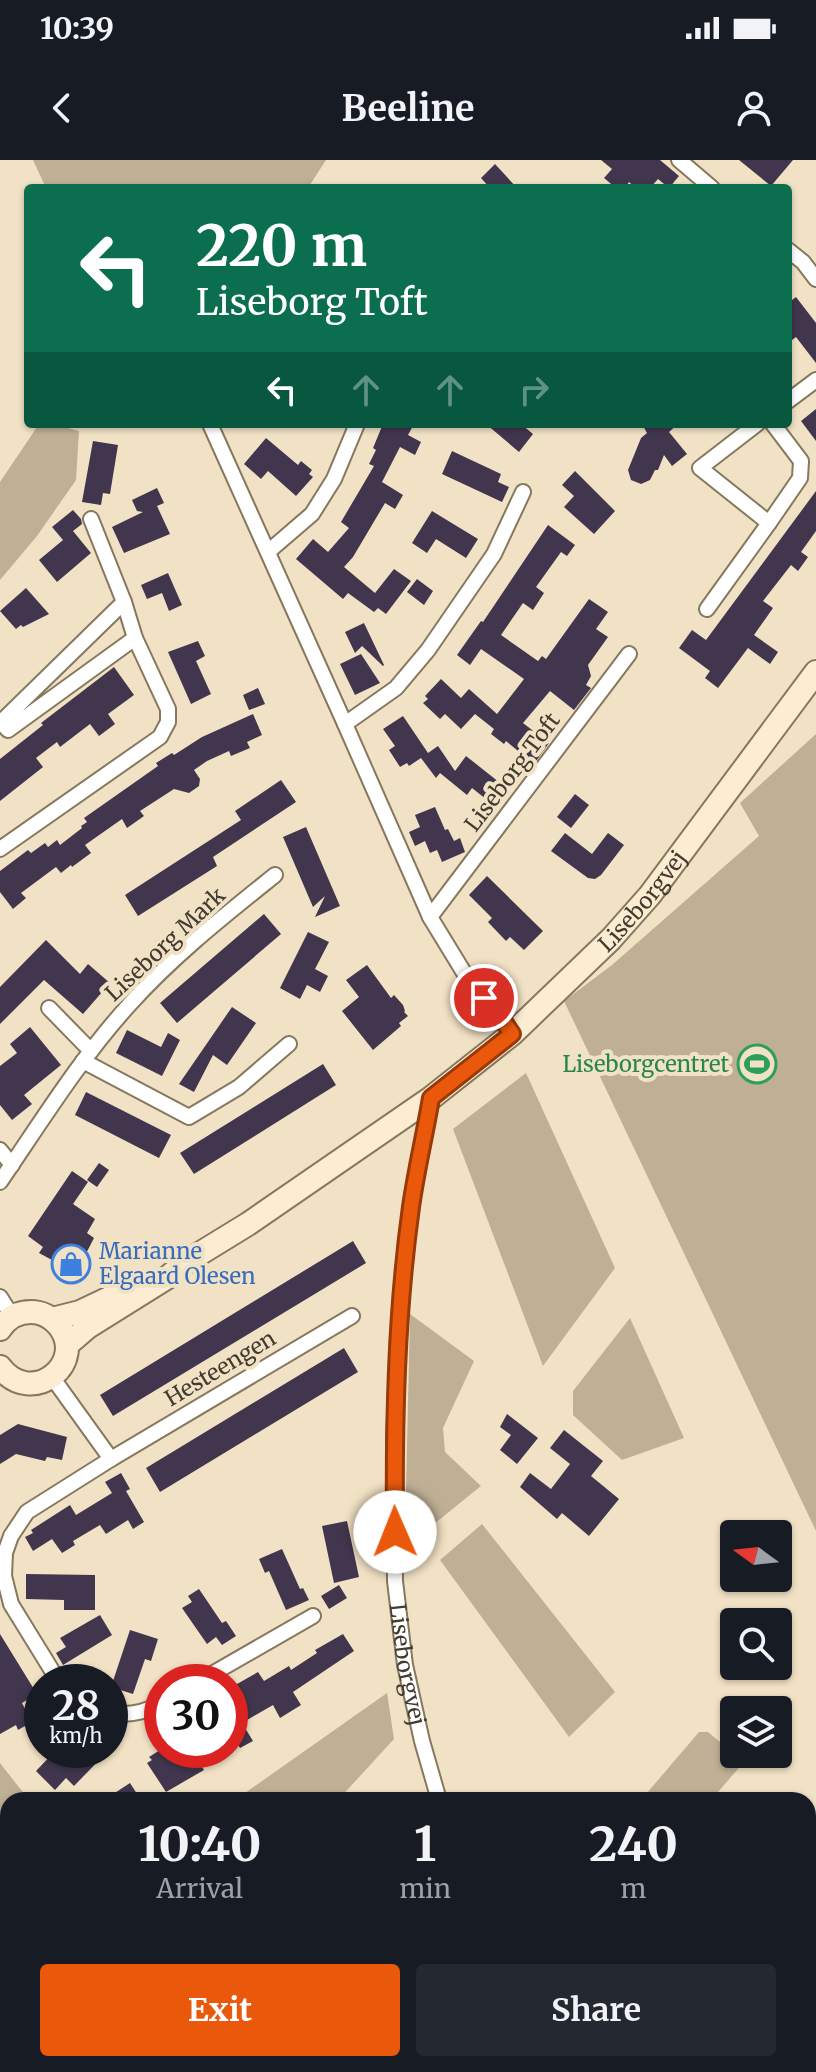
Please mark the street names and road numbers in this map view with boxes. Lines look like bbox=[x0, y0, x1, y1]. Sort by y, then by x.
street label: Liseborg Toft bbox=[458, 707, 566, 837]
street label: Liseborgvej bbox=[592, 845, 692, 958]
street label: Liseborg Mark bbox=[99, 881, 231, 1007]
street label: Hesteengen bbox=[159, 1324, 281, 1412]
street label: Liseborgvej bbox=[384, 1602, 432, 1728]

